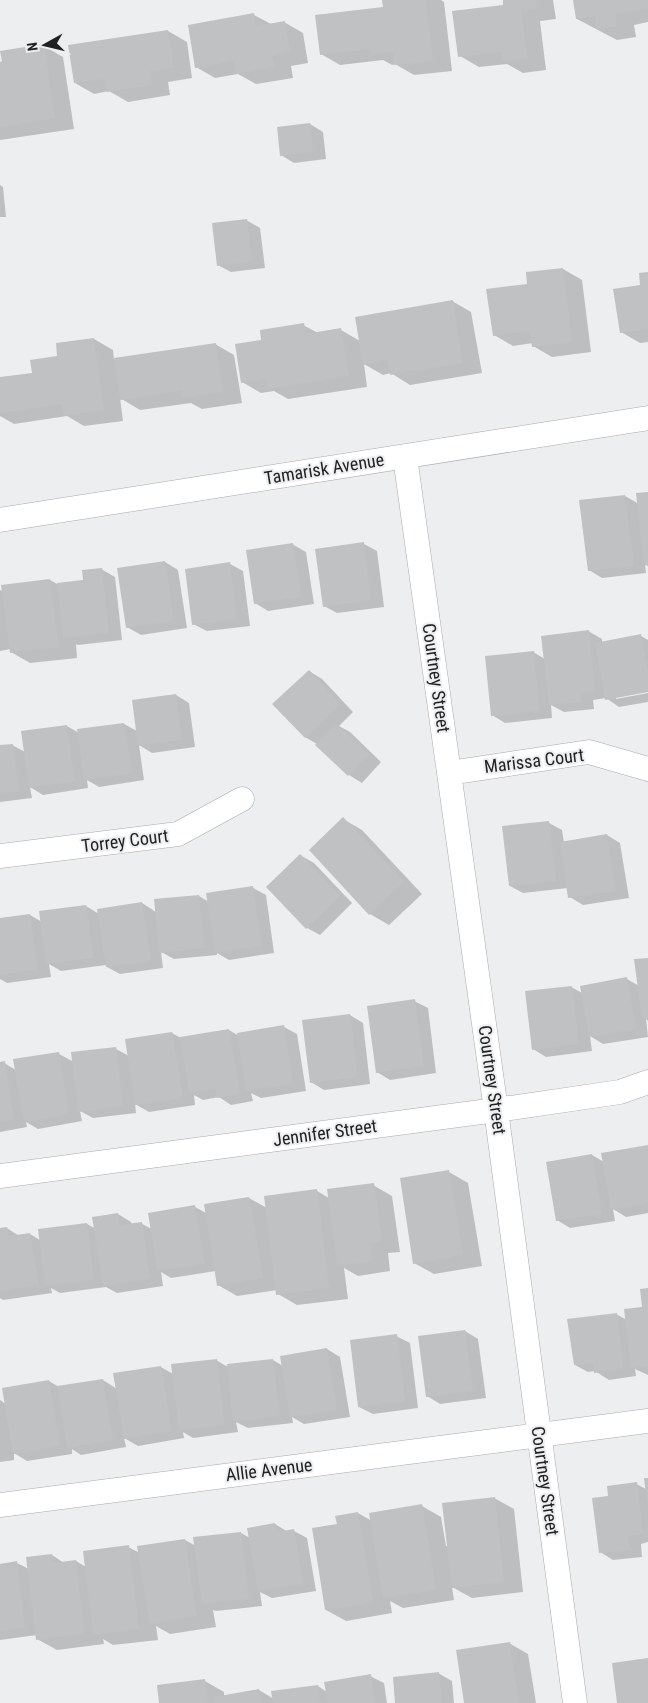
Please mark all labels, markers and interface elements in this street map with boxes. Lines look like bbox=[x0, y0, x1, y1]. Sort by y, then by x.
north arrow bbox=[20, 20, 70, 70]
text: N bbox=[24, 41, 41, 52]
street label: Tamarisk Avenue bbox=[262, 449, 385, 488]
street label: Courtney Street bbox=[418, 622, 455, 734]
street label: Marissa Court bbox=[483, 744, 585, 777]
street label: Torrey Court bbox=[80, 825, 170, 856]
street label: Courtney Street bbox=[474, 1024, 511, 1136]
street label: Jennifer Street bbox=[272, 1115, 378, 1150]
street label: Courtney Street bbox=[527, 1425, 564, 1537]
street label: Allie Avenue bbox=[224, 1454, 313, 1485]

